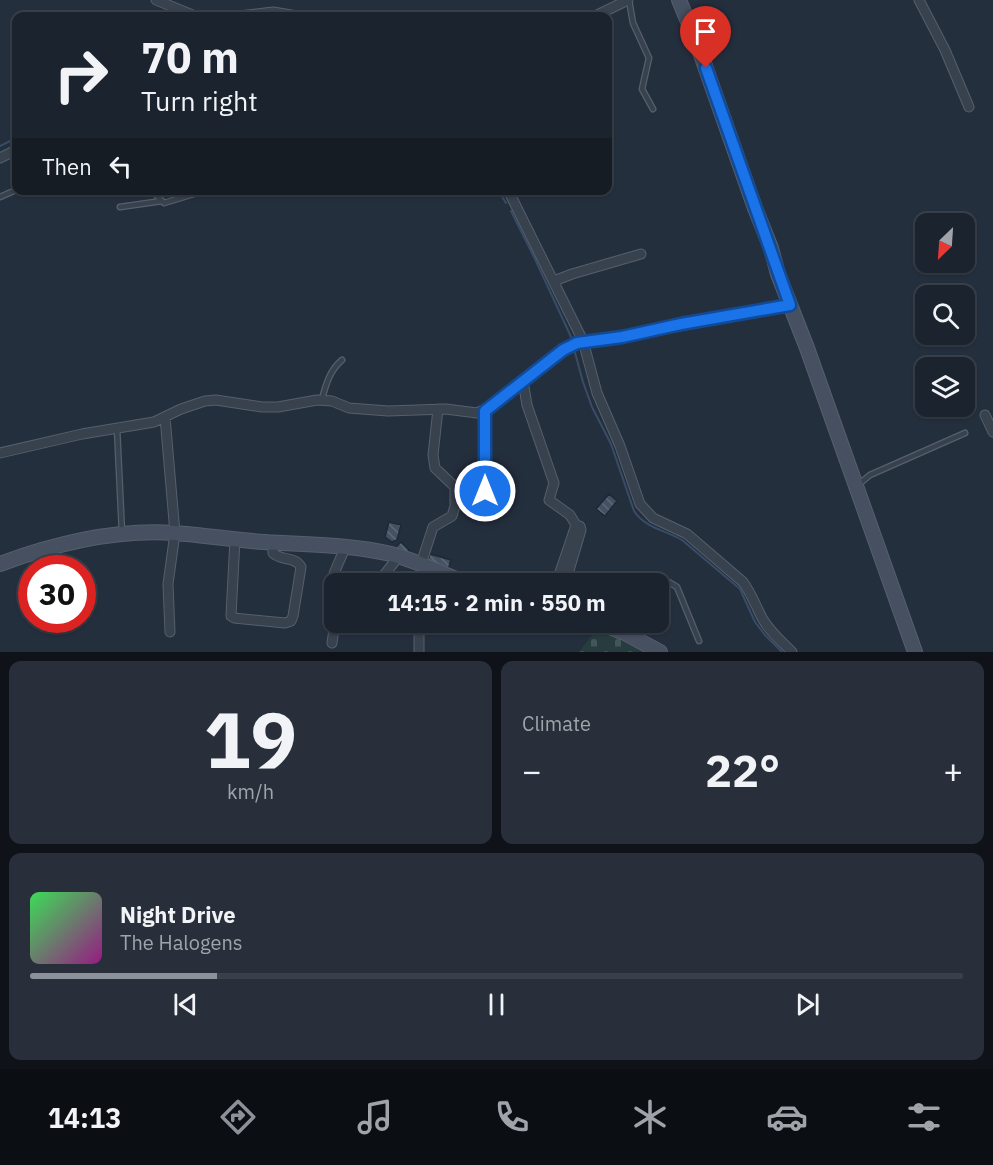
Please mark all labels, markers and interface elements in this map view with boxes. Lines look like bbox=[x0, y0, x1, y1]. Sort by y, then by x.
pin bbox=[680, 6, 731, 68]
icon: arrive bbox=[689, 15, 722, 48]
text: 70 m bbox=[141, 30, 239, 85]
icon: right bbox=[42, 36, 120, 114]
text: Turn right bbox=[141, 83, 258, 118]
icon: left bbox=[104, 150, 137, 183]
text: Then bbox=[42, 152, 92, 181]
north arrow bbox=[915, 213, 975, 273]
map controls bbox=[915, 213, 975, 417]
button: search bbox=[915, 285, 975, 345]
button: layers bbox=[915, 357, 975, 417]
position arrow bbox=[453, 459, 517, 523]
speed limit sign: 30 bbox=[18, 555, 96, 633]
text: 14:15 · 2 min · 550 m bbox=[387, 588, 606, 617]
text: 19 bbox=[204, 688, 297, 789]
text: Climate bbox=[522, 710, 591, 737]
text: 22° bbox=[705, 741, 780, 799]
text: − bbox=[522, 749, 542, 792]
text: + bbox=[943, 749, 963, 792]
text: km/h bbox=[227, 778, 274, 805]
text: Night Drive bbox=[120, 900, 236, 929]
text: The Halogens bbox=[120, 929, 242, 956]
icon: previous bbox=[169, 988, 202, 1021]
icon: pause bbox=[480, 988, 513, 1021]
icon: next bbox=[791, 988, 824, 1021]
icon: directions bbox=[217, 1096, 259, 1138]
icon: music bbox=[354, 1096, 396, 1138]
icon: phone bbox=[491, 1096, 533, 1138]
icon: climate bbox=[629, 1096, 671, 1138]
icon: car bbox=[766, 1096, 808, 1138]
icon: filters bbox=[903, 1096, 945, 1138]
text: 14:13 bbox=[48, 1100, 121, 1135]

